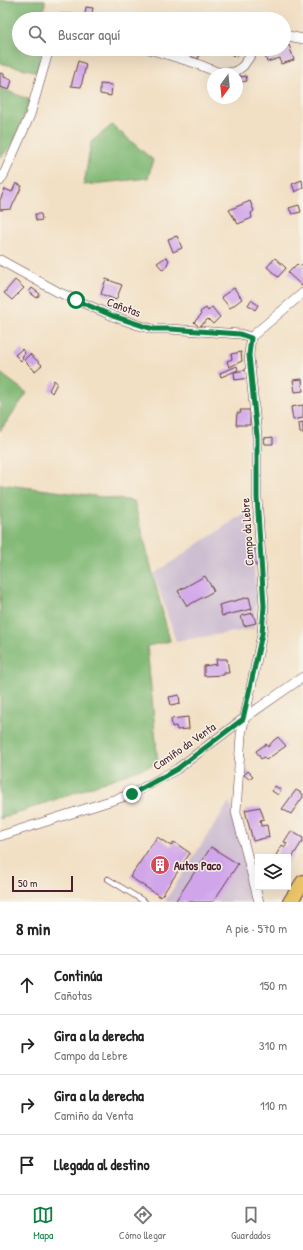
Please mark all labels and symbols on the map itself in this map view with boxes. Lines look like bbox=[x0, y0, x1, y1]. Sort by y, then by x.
north arrow bbox=[207, 68, 243, 104]
route start bbox=[67, 291, 85, 309]
street label: Cañotas bbox=[105, 293, 144, 321]
street label: Campo da Lebre bbox=[236, 497, 258, 566]
street label: Camiño da Venta bbox=[149, 718, 219, 774]
route end bbox=[123, 785, 141, 803]
building icon: Autos Paco bbox=[149, 854, 171, 876]
place label: Autos Paco bbox=[174, 857, 221, 874]
scale bar bbox=[12, 874, 73, 893]

